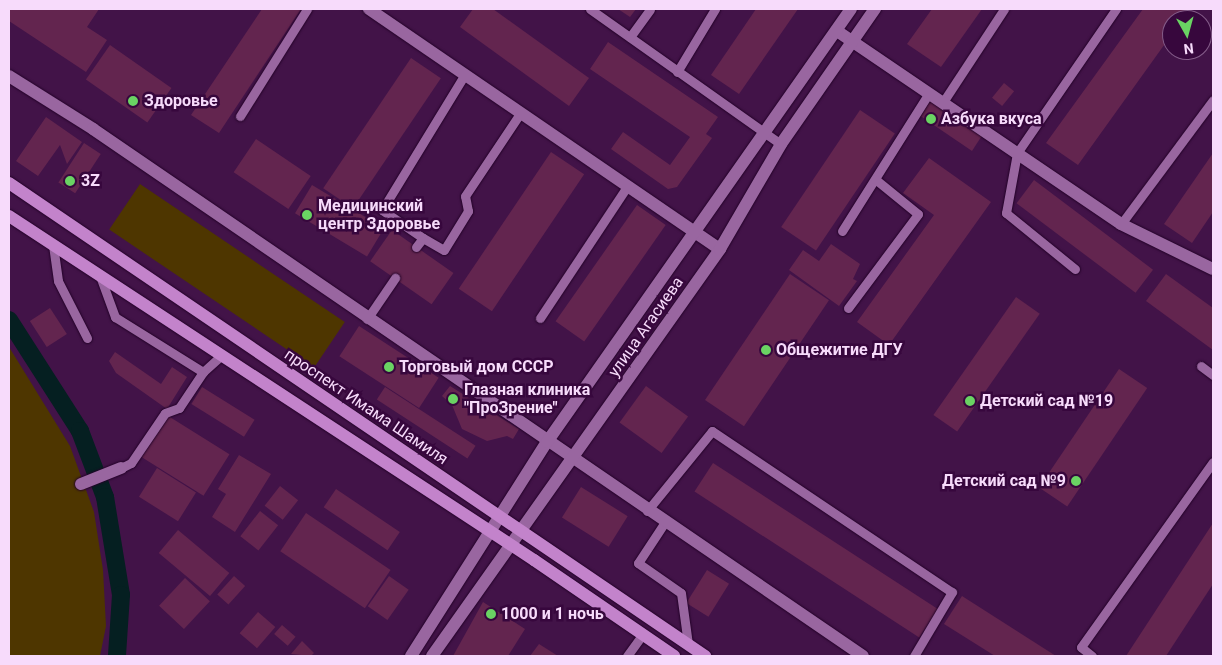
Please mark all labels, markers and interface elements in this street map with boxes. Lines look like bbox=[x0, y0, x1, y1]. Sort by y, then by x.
north arrow bbox=[1162, 10, 1212, 60]
text: N bbox=[1183, 40, 1195, 57]
place label: Здоровье bbox=[144, 91, 218, 111]
marker: Здоровье bbox=[126, 94, 140, 108]
place label: Азбука вкуса bbox=[941, 109, 1042, 129]
marker: Азбука вкуса bbox=[925, 113, 937, 125]
place label: 3Z bbox=[81, 171, 100, 191]
marker: 3Z bbox=[63, 174, 77, 188]
place label: Медицинский центр Здоровье bbox=[318, 196, 440, 234]
marker: Медицинский центр Здоровье bbox=[300, 208, 314, 222]
street label: улица Агасиева bbox=[604, 273, 688, 381]
place label: Общежитие ДГУ bbox=[776, 340, 903, 360]
marker: Общежитие ДГУ bbox=[760, 344, 772, 356]
street label: проспект Имама Шамиля bbox=[281, 345, 451, 469]
place label: Торговый дом СССР bbox=[399, 357, 553, 377]
marker: Торговый дом СССР bbox=[383, 361, 395, 373]
place label: Глазная клиника "ПроЗрение" bbox=[464, 380, 590, 418]
place label: Детский сад №19 bbox=[980, 391, 1113, 411]
marker: Глазная клиника "ПроЗрение" bbox=[446, 392, 460, 406]
marker: Детский сад №19 bbox=[964, 395, 976, 407]
place label: Детский сад №9 bbox=[942, 471, 1066, 491]
marker: Детский сад №9 bbox=[1070, 475, 1082, 487]
place label: 1000 и 1 ночь bbox=[501, 604, 604, 624]
marker: 1000 и 1 ночь bbox=[485, 608, 497, 620]

